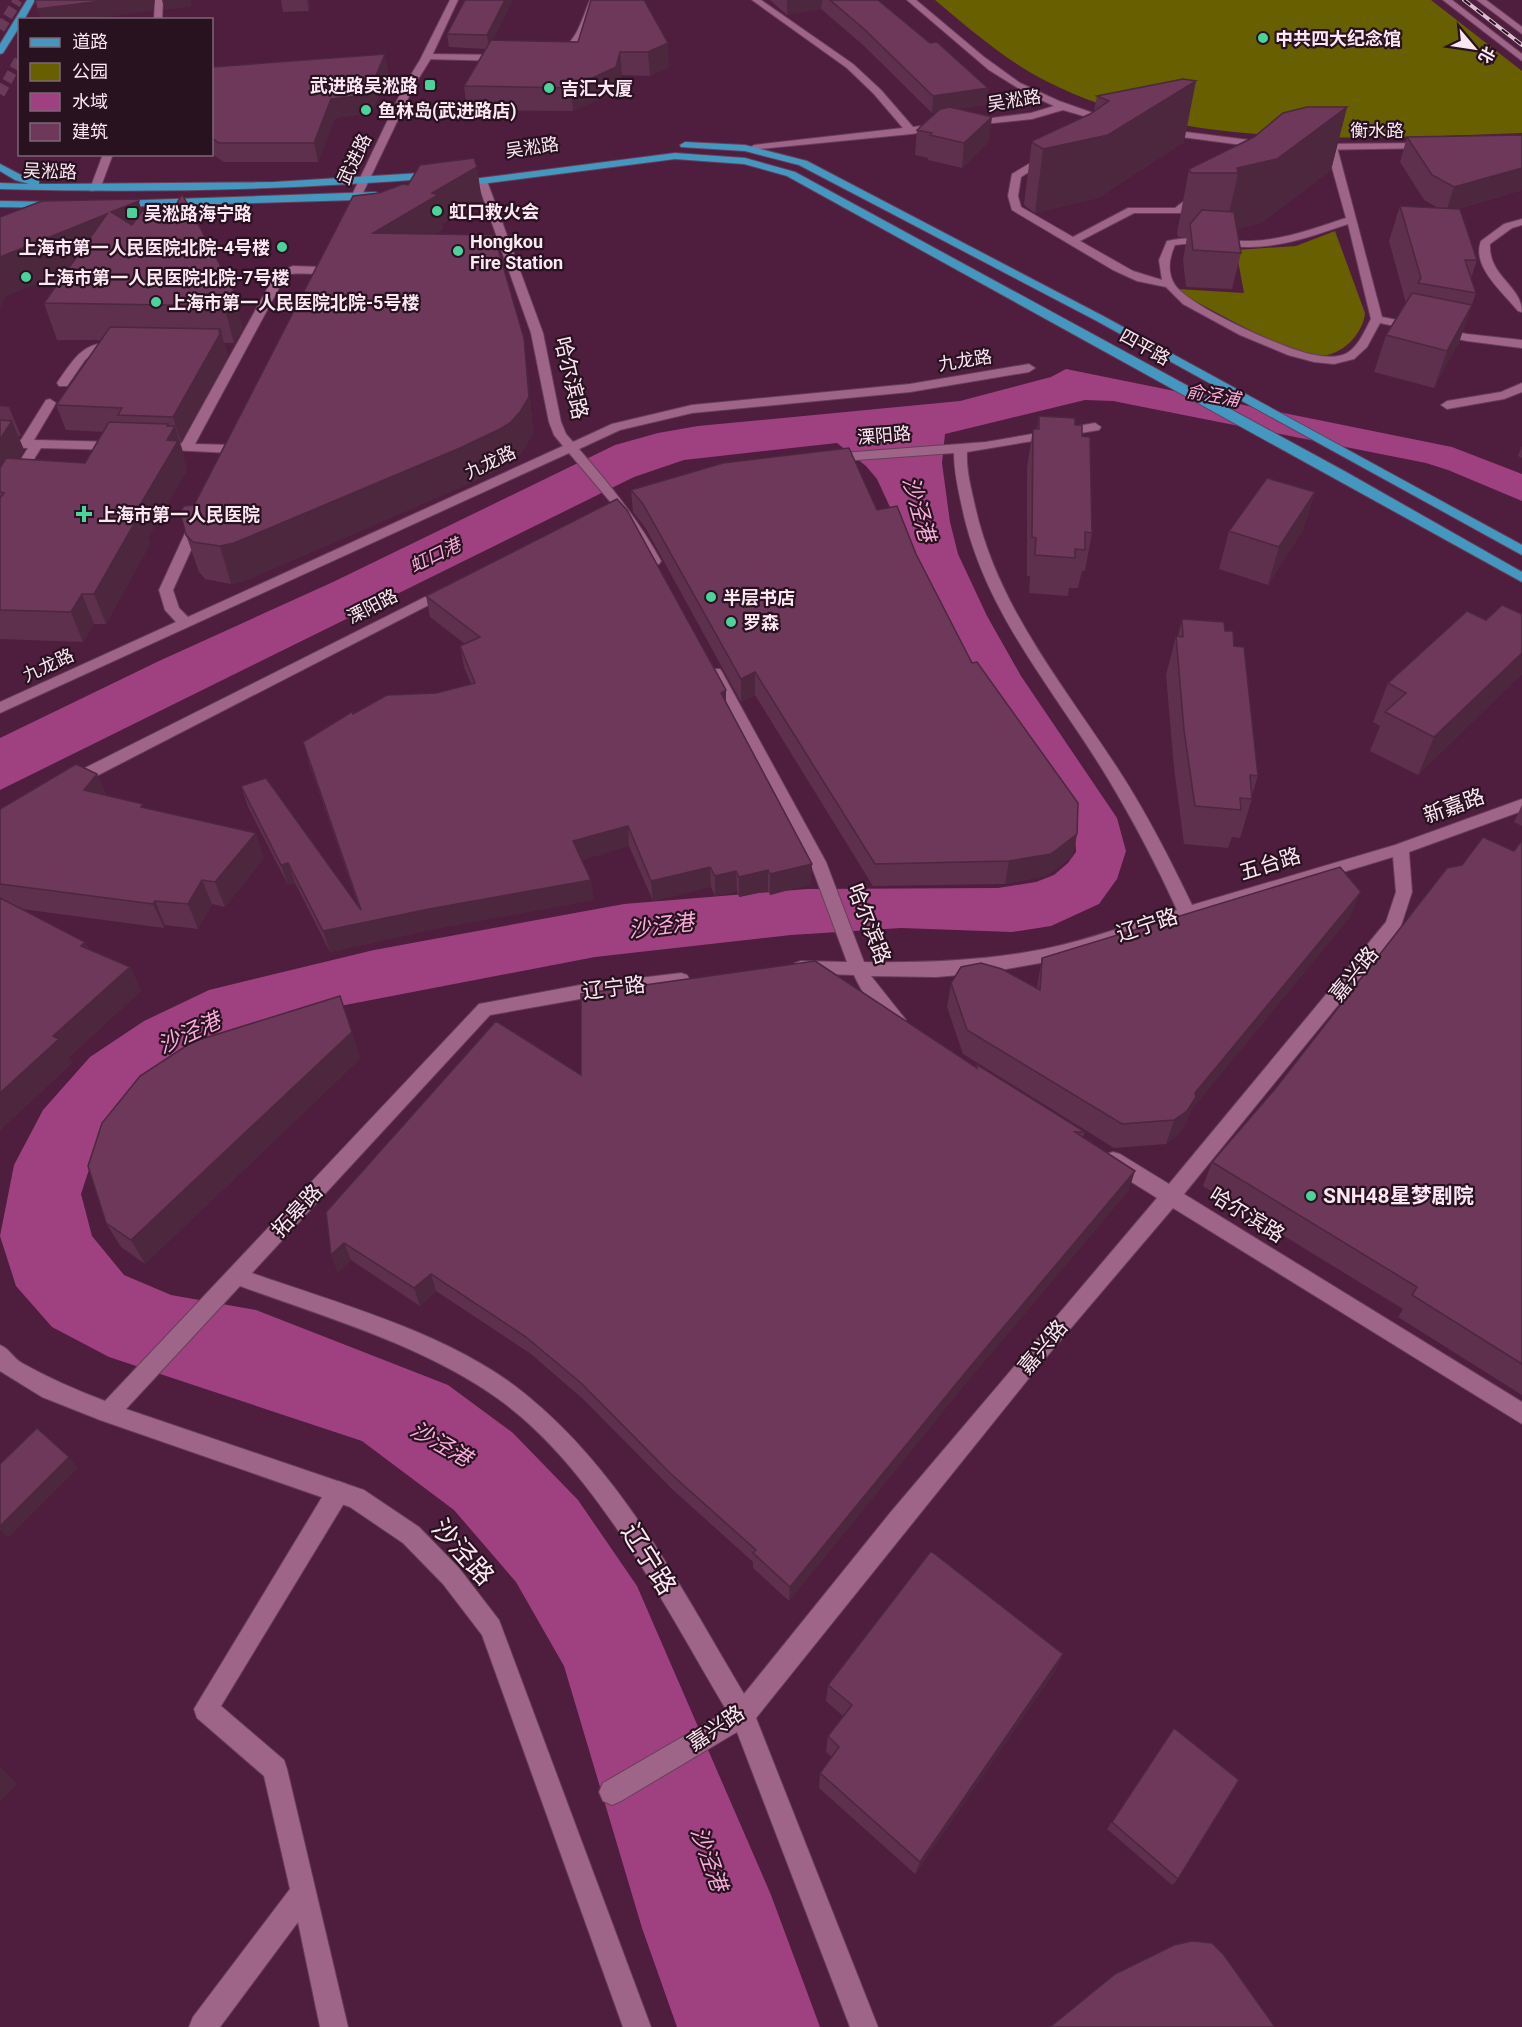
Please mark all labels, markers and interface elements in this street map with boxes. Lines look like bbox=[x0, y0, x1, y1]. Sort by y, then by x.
legend bbox=[18, 18, 213, 156]
north arrow bbox=[1444, 18, 1504, 78]
place label: 中共四大纪念馆 bbox=[1275, 28, 1401, 49]
text: 道路 bbox=[72, 31, 108, 52]
marker: 中共四大纪念馆 bbox=[1256, 31, 1270, 45]
text: 北 bbox=[1474, 43, 1499, 67]
text: 公园 bbox=[72, 61, 108, 82]
place label: 武进路吴淞路 bbox=[310, 75, 418, 96]
marker: 武进路吴淞路 bbox=[423, 78, 437, 92]
place label: 吉汇大厦 bbox=[561, 78, 633, 99]
marker: 吉汇大厦 bbox=[542, 81, 556, 95]
street label: 吴淞路 bbox=[986, 85, 1042, 115]
text: 水域 bbox=[72, 91, 108, 112]
place label: 鱼林岛(武进路店) bbox=[378, 100, 517, 122]
marker: 鱼林岛(武进路店) bbox=[359, 103, 373, 117]
street label: 衡水路 bbox=[1350, 120, 1404, 141]
text: 建筑 bbox=[72, 121, 108, 142]
street label: 武进路 bbox=[333, 130, 375, 188]
street label: 吴淞路 bbox=[504, 133, 560, 161]
street label: 吴淞路 bbox=[23, 160, 77, 182]
place label: 虹口救火会 bbox=[449, 201, 539, 222]
place label: 吴淞路海宁路 bbox=[144, 203, 252, 224]
marker: 虹口救火会 bbox=[430, 204, 444, 218]
marker: 吴淞路海宁路 bbox=[125, 206, 139, 220]
place label: Hongkou Fire Station bbox=[470, 231, 563, 273]
place label: 上海市第一人民医院北院-4号楼 bbox=[19, 237, 270, 258]
marker: 上海市第一人民医院北院-4号楼 bbox=[275, 240, 289, 254]
marker: Hongkou Fire Station bbox=[451, 244, 465, 258]
place label: 上海市第一人民医院北院-7号楼 bbox=[38, 267, 289, 288]
marker: 上海市第一人民医院北院-7号楼 bbox=[19, 270, 33, 284]
place label: 上海市第一人民医院北院-5号楼 bbox=[168, 292, 419, 313]
marker: 上海市第一人民医院北院-5号楼 bbox=[149, 295, 163, 309]
street label: 四平路 bbox=[1116, 325, 1174, 369]
street label: 哈尔滨路 bbox=[550, 334, 592, 422]
street label: 九龙路 bbox=[937, 345, 993, 375]
water label: 俞泾浦 bbox=[1185, 380, 1244, 411]
street label: 溧阳路 bbox=[856, 422, 912, 448]
street label: 九龙路 bbox=[461, 441, 519, 483]
water label: 沙泾港 bbox=[898, 474, 941, 547]
place label: 上海市第一人民医院 bbox=[98, 504, 260, 525]
marker: 上海市第一人民医院 bbox=[75, 505, 93, 523]
water label: 虹口港 bbox=[406, 532, 467, 576]
street label: 溧阳路 bbox=[343, 584, 401, 628]
place label: 半层书店 bbox=[723, 587, 795, 608]
marker: 半层书店 bbox=[704, 590, 718, 604]
place label: 罗森 bbox=[743, 612, 779, 633]
marker: 罗森 bbox=[724, 615, 738, 629]
street label: 九龙路 bbox=[19, 644, 77, 686]
street label: 新嘉路 bbox=[1420, 784, 1488, 828]
street label: 五台路 bbox=[1236, 843, 1304, 885]
street label: 哈尔滨路 bbox=[843, 880, 895, 968]
street label: 辽宁路 bbox=[1113, 904, 1181, 946]
water label: 沙泾港 bbox=[627, 909, 698, 942]
street label: 嘉兴路 bbox=[1325, 942, 1383, 1006]
street label: 辽宁路 bbox=[581, 972, 647, 1004]
water label: 沙泾港 bbox=[154, 1006, 227, 1058]
street label: 拓皋路 bbox=[267, 1180, 327, 1242]
street label: 哈尔滨路 bbox=[1205, 1183, 1289, 1247]
place label: SNH48星梦剧院 bbox=[1323, 1184, 1474, 1208]
marker: SNH48星梦剧院 bbox=[1304, 1189, 1318, 1203]
street label: 嘉兴路 bbox=[1014, 1315, 1072, 1379]
water label: 沙泾港 bbox=[406, 1417, 478, 1473]
street label: 沙泾路 bbox=[426, 1513, 500, 1591]
street label: 辽宁路 bbox=[616, 1518, 682, 1600]
street label: 嘉兴路 bbox=[683, 1700, 749, 1756]
water label: 沙泾港 bbox=[686, 1824, 733, 1897]

